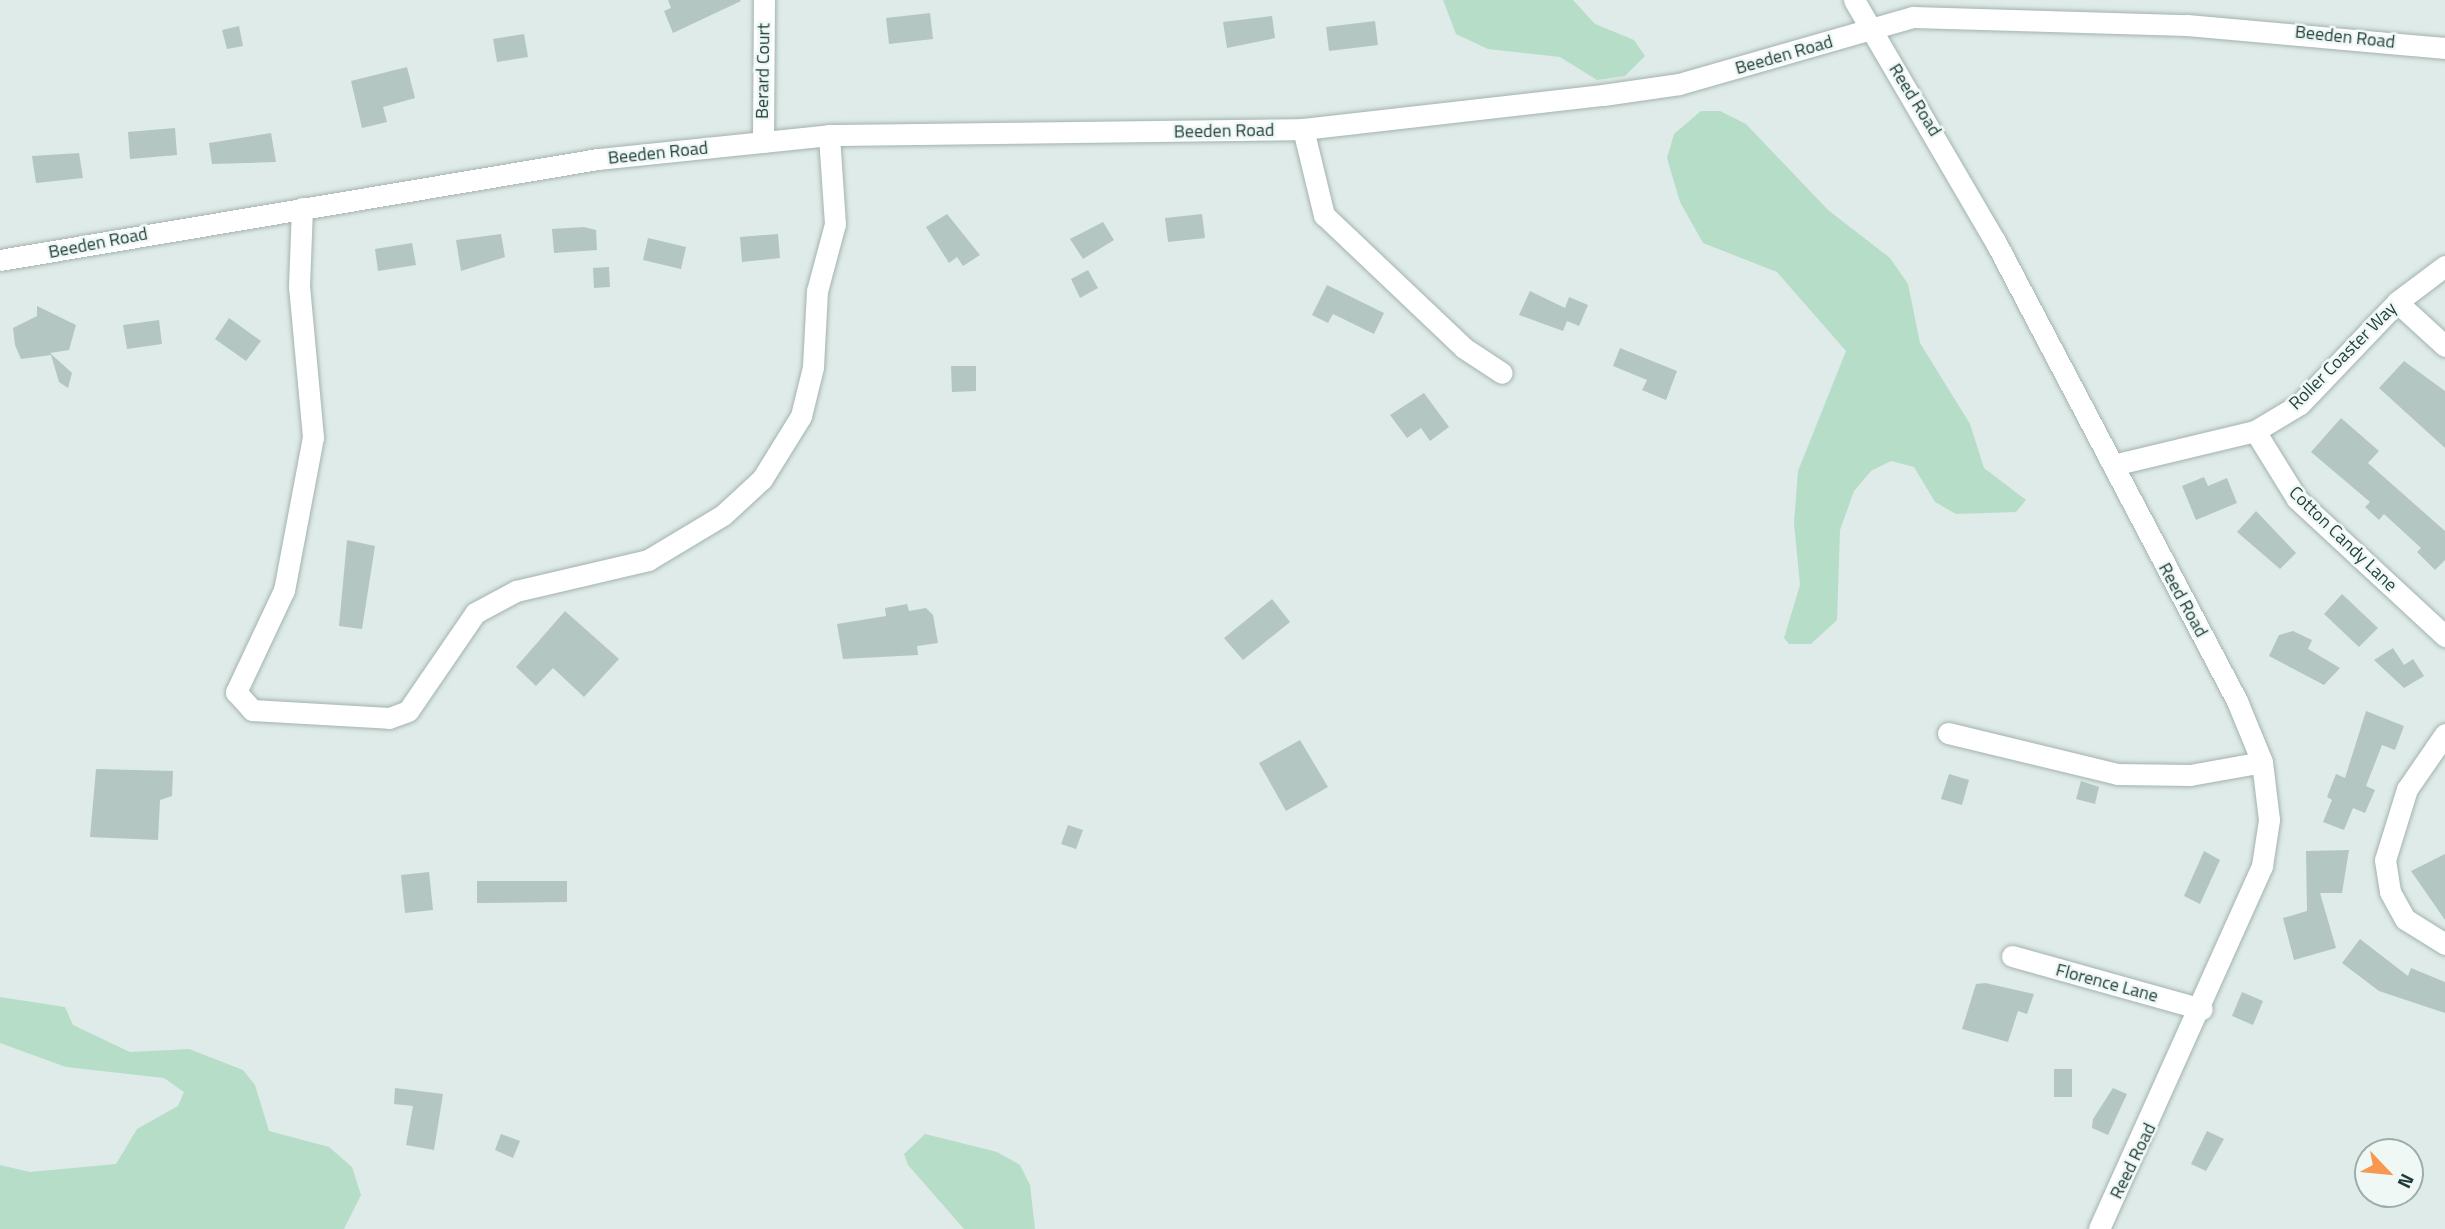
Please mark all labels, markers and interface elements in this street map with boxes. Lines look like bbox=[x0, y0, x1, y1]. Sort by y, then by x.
street label: Beeden Road bbox=[2294, 21, 2396, 53]
street label: Berard Court bbox=[751, 23, 775, 119]
street label: Beeden Road bbox=[1733, 31, 1835, 79]
street label: Reed Road bbox=[1884, 60, 1946, 140]
street label: Beeden Road bbox=[1174, 119, 1274, 143]
street label: Beeden Road bbox=[607, 137, 709, 169]
street label: Beeden Road bbox=[47, 223, 149, 263]
street label: Roller Coaster Way bbox=[2285, 298, 2401, 414]
street label: Cotton Candy Lane bbox=[2284, 482, 2402, 596]
street label: Reed Road bbox=[2154, 559, 2212, 641]
street label: Florence Lane bbox=[2053, 959, 2161, 1007]
street label: Reed Road bbox=[2105, 1120, 2161, 1202]
north arrow bbox=[2354, 1138, 2424, 1208]
text: N bbox=[2391, 1169, 2422, 1194]

